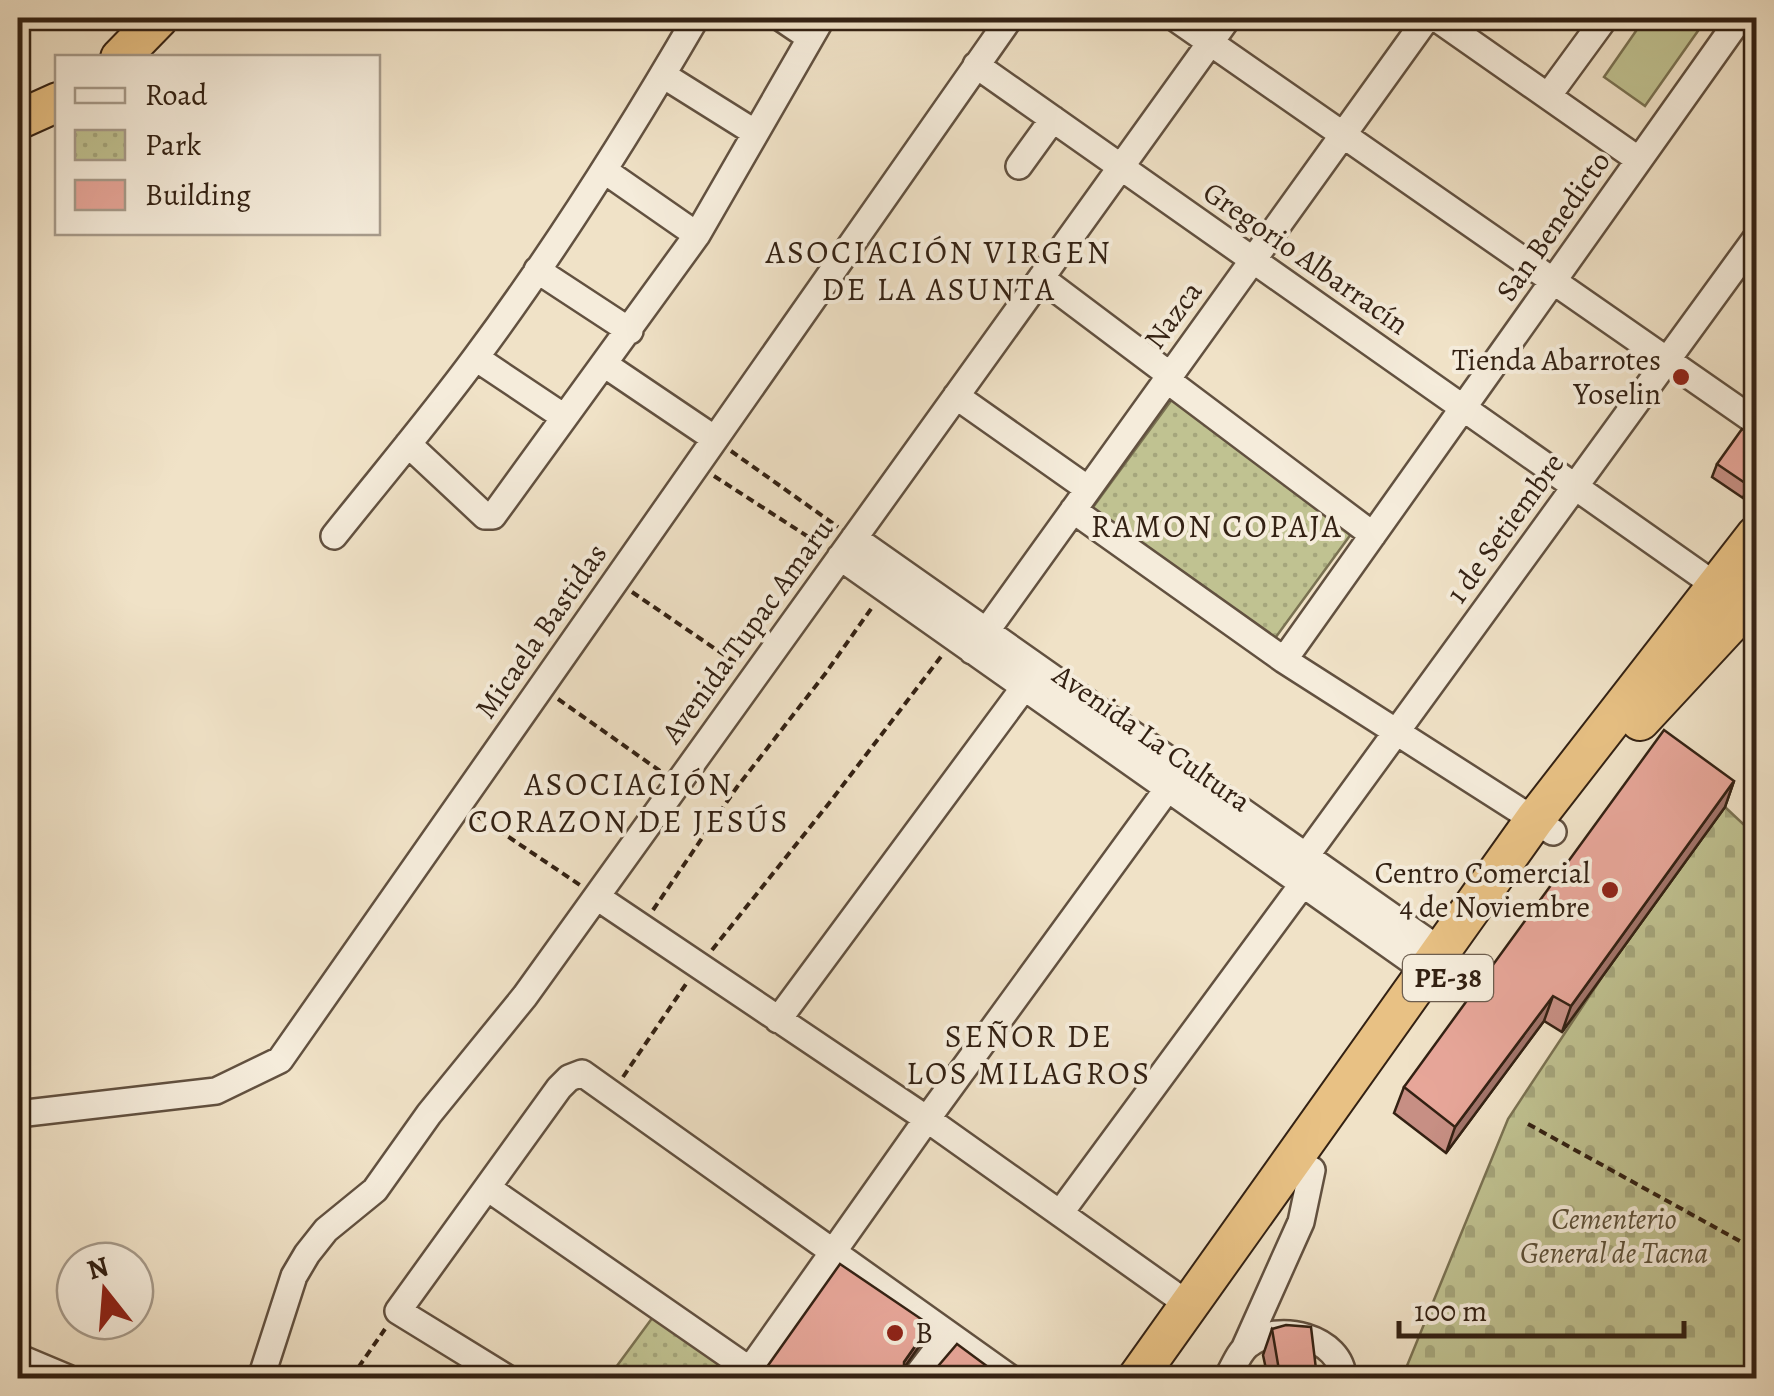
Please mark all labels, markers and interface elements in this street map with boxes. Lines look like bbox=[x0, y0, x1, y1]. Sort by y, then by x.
legend bbox=[55, 55, 380, 235]
text: Road bbox=[145, 75, 208, 115]
text: Park bbox=[145, 125, 201, 165]
street label: San Benedicto bbox=[1487, 143, 1619, 309]
street label: Gregorio Albarracín bbox=[1195, 172, 1417, 344]
text: Building bbox=[145, 175, 251, 215]
district label: ASOCIACIÓN VIRGEN DE LA ASUNTA bbox=[765, 230, 1112, 311]
street label: Nazca bbox=[1135, 273, 1211, 357]
place label: Tienda Abarrotes Yoselin bbox=[1452, 340, 1661, 414]
marker: Tienda Abarrotes Yoselin bbox=[1670, 366, 1692, 388]
street label: 1 de Setiembre bbox=[1437, 445, 1573, 611]
district label: RAMON COPAJA bbox=[1091, 504, 1343, 548]
street label: Avenida Tupac Amaru bbox=[651, 510, 842, 752]
street label: Micaela Bastidas bbox=[466, 536, 616, 726]
street label: Avenida La Cultura bbox=[1044, 654, 1259, 821]
district label: ASOCIACIÓN CORAZON DE JESÚS bbox=[468, 762, 790, 843]
place label: Centro Comercial 4 de Noviembre bbox=[1375, 853, 1590, 927]
marker: Centro Comercial 4 de Noviembre bbox=[1599, 879, 1621, 901]
road number: PE-38 bbox=[1403, 955, 1493, 1001]
district label: SEÑOR DE LOS MILAGROS bbox=[906, 1014, 1152, 1095]
park label: Cementerio General de Tacna bbox=[1520, 1199, 1708, 1273]
north arrow bbox=[55, 1241, 155, 1341]
text: N bbox=[83, 1247, 113, 1289]
scale bar bbox=[1399, 1276, 1684, 1338]
text: 100 m bbox=[1414, 1291, 1487, 1331]
place label: B bbox=[915, 1313, 933, 1353]
marker: B bbox=[884, 1322, 906, 1344]

